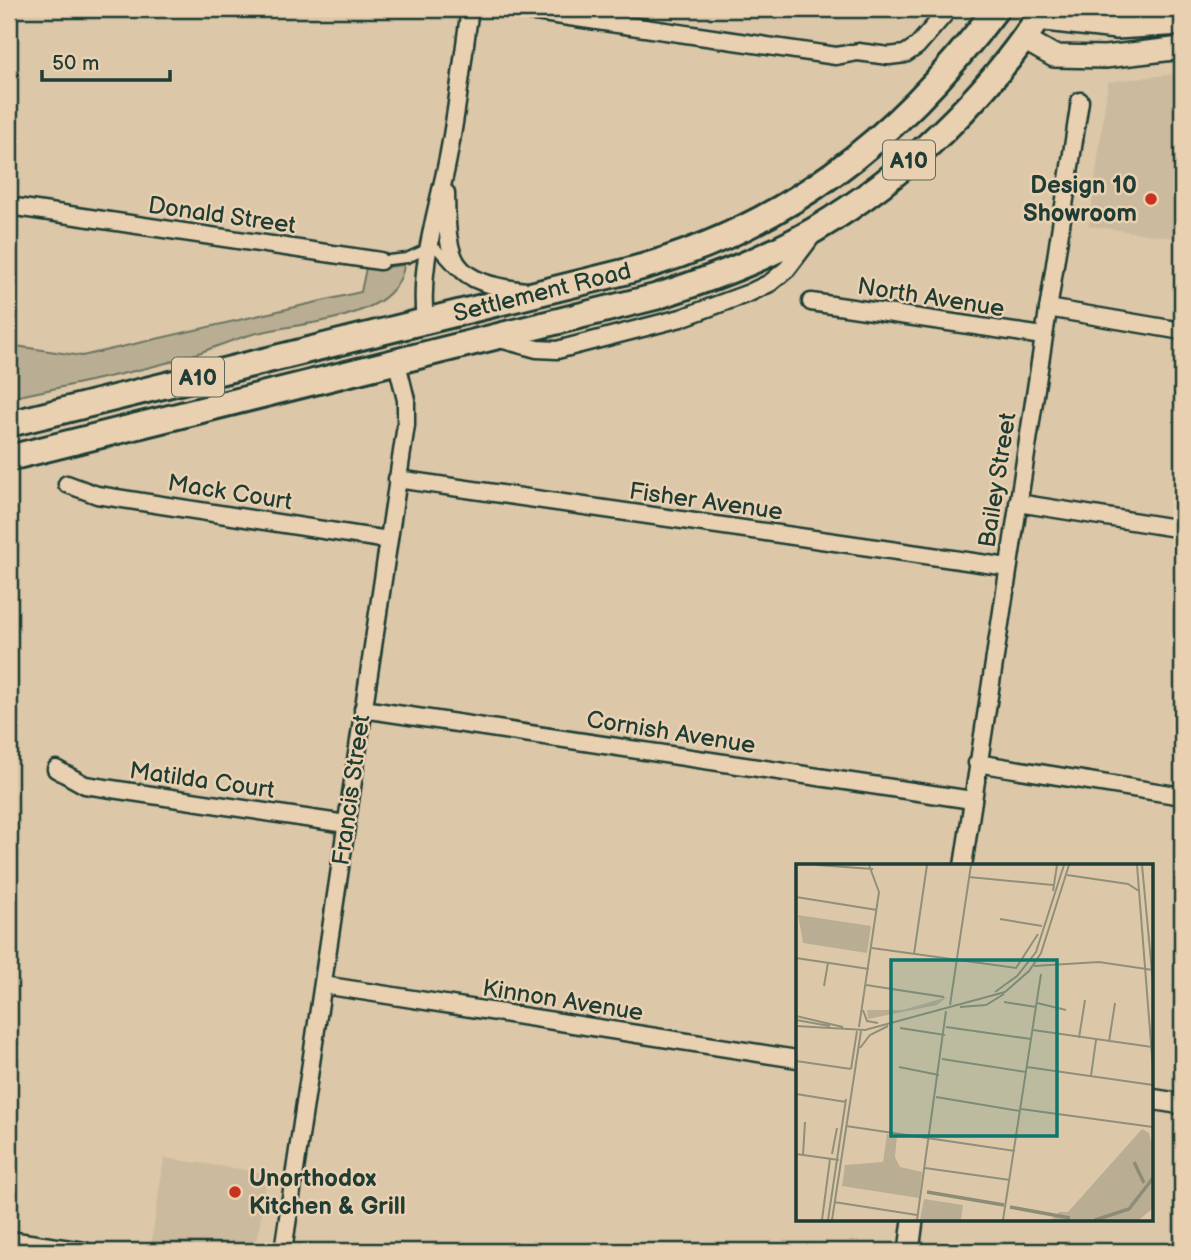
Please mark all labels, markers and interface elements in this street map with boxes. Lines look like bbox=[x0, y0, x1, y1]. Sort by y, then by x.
scale bar bbox=[42, 38, 170, 82]
text: 50 m bbox=[52, 51, 99, 76]
road number: A10 bbox=[883, 140, 935, 180]
place label: Design 10 Showroom bbox=[1023, 171, 1137, 228]
street label: Donald Street bbox=[146, 191, 298, 240]
marker: Design 10 Showroom bbox=[1143, 191, 1159, 207]
street label: Settlement Road bbox=[450, 256, 634, 329]
street label: North Avenue bbox=[855, 272, 1006, 323]
road number: A10 bbox=[172, 358, 224, 396]
street label: Bailey Street bbox=[973, 410, 1023, 550]
street label: Mack Court bbox=[166, 468, 295, 517]
street label: Fisher Avenue bbox=[627, 476, 785, 527]
street label: Cornish Avenue bbox=[584, 705, 757, 760]
street label: Francis Street bbox=[327, 712, 377, 867]
street label: Matilda Court bbox=[127, 756, 277, 805]
inset map bbox=[796, 864, 1152, 1222]
street label: Kinnon Avenue bbox=[480, 973, 645, 1028]
place label: Unorthodox Kitchen & Grill bbox=[249, 1164, 406, 1221]
marker: Unorthodox Kitchen & Grill bbox=[227, 1184, 243, 1200]

